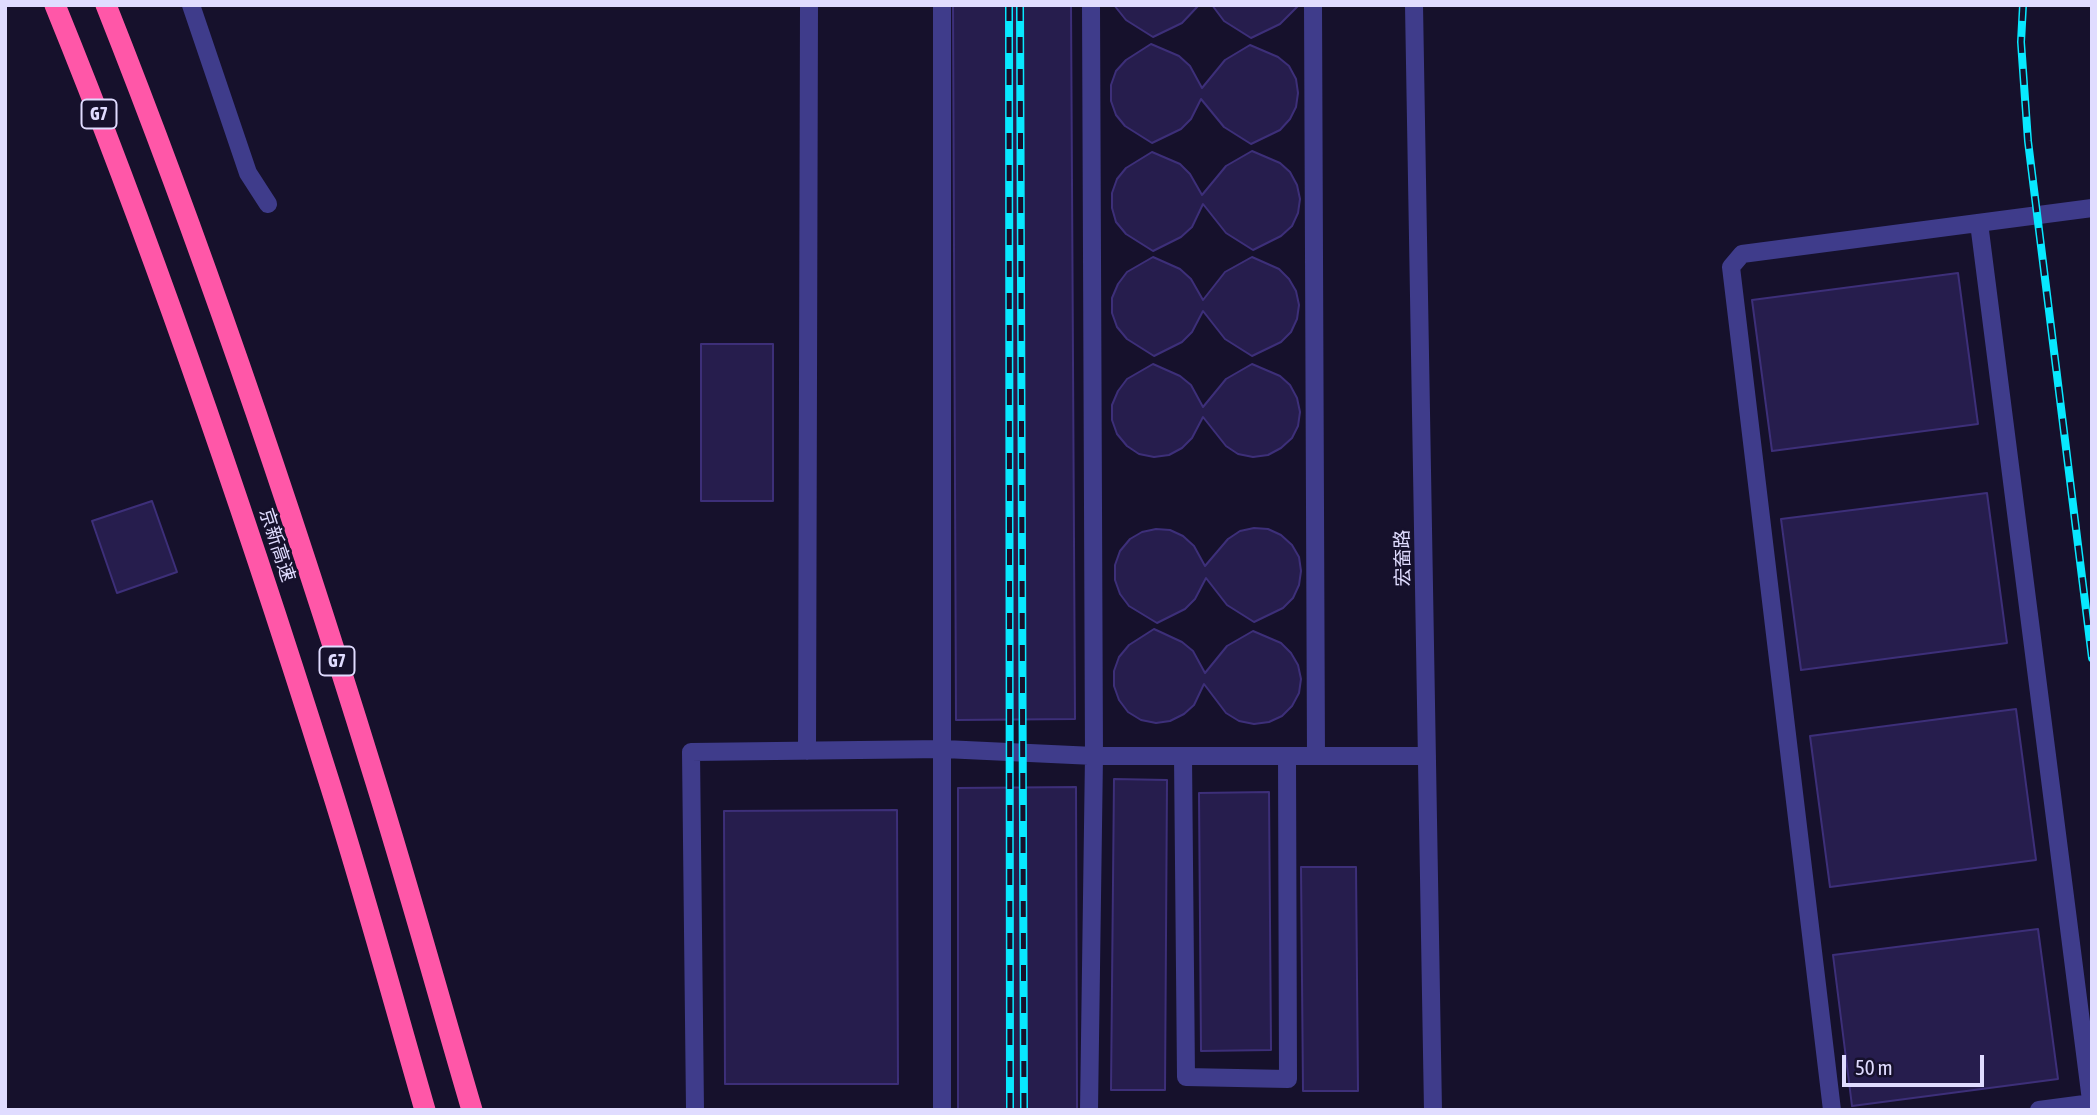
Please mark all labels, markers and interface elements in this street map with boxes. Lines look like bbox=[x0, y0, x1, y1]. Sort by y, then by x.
road number: G7 bbox=[82, 100, 116, 128]
street label: 京新高速 bbox=[254, 505, 300, 585]
street label: 宏奤路 bbox=[1391, 529, 1415, 587]
road number: G7 bbox=[320, 646, 354, 676]
scale bar bbox=[1845, 1042, 1987, 1086]
text: 50 m bbox=[1855, 1055, 1893, 1079]

